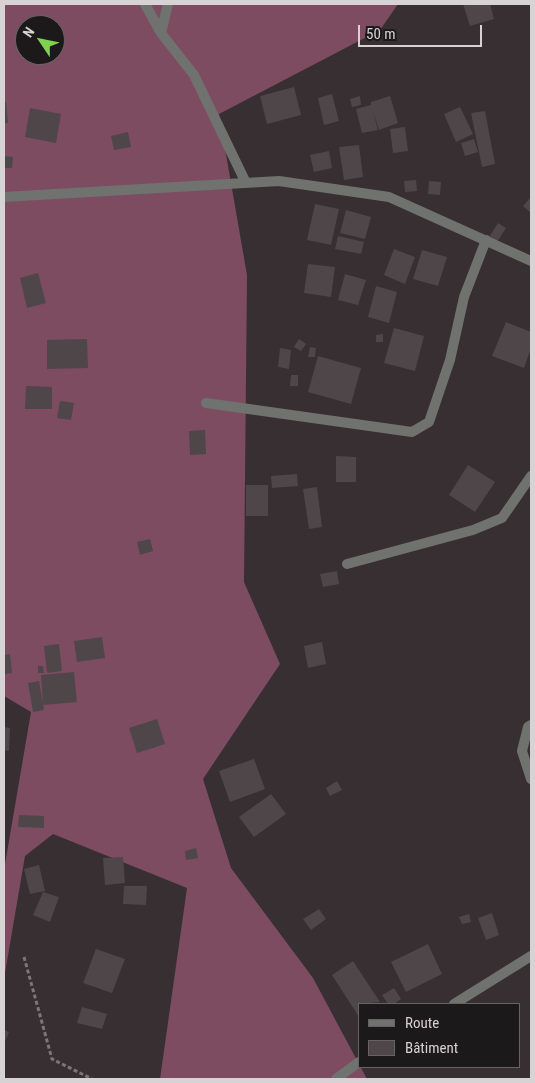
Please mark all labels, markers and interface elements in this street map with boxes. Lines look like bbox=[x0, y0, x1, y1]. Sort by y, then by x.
north arrow bbox=[15, 15, 65, 65]
scale bar bbox=[360, 15, 484, 47]
text: N bbox=[19, 24, 37, 40]
text: 50 m bbox=[366, 25, 396, 43]
legend bbox=[358, 1003, 520, 1068]
text: Route bbox=[405, 1014, 439, 1032]
text: Bâtiment bbox=[405, 1039, 458, 1057]

